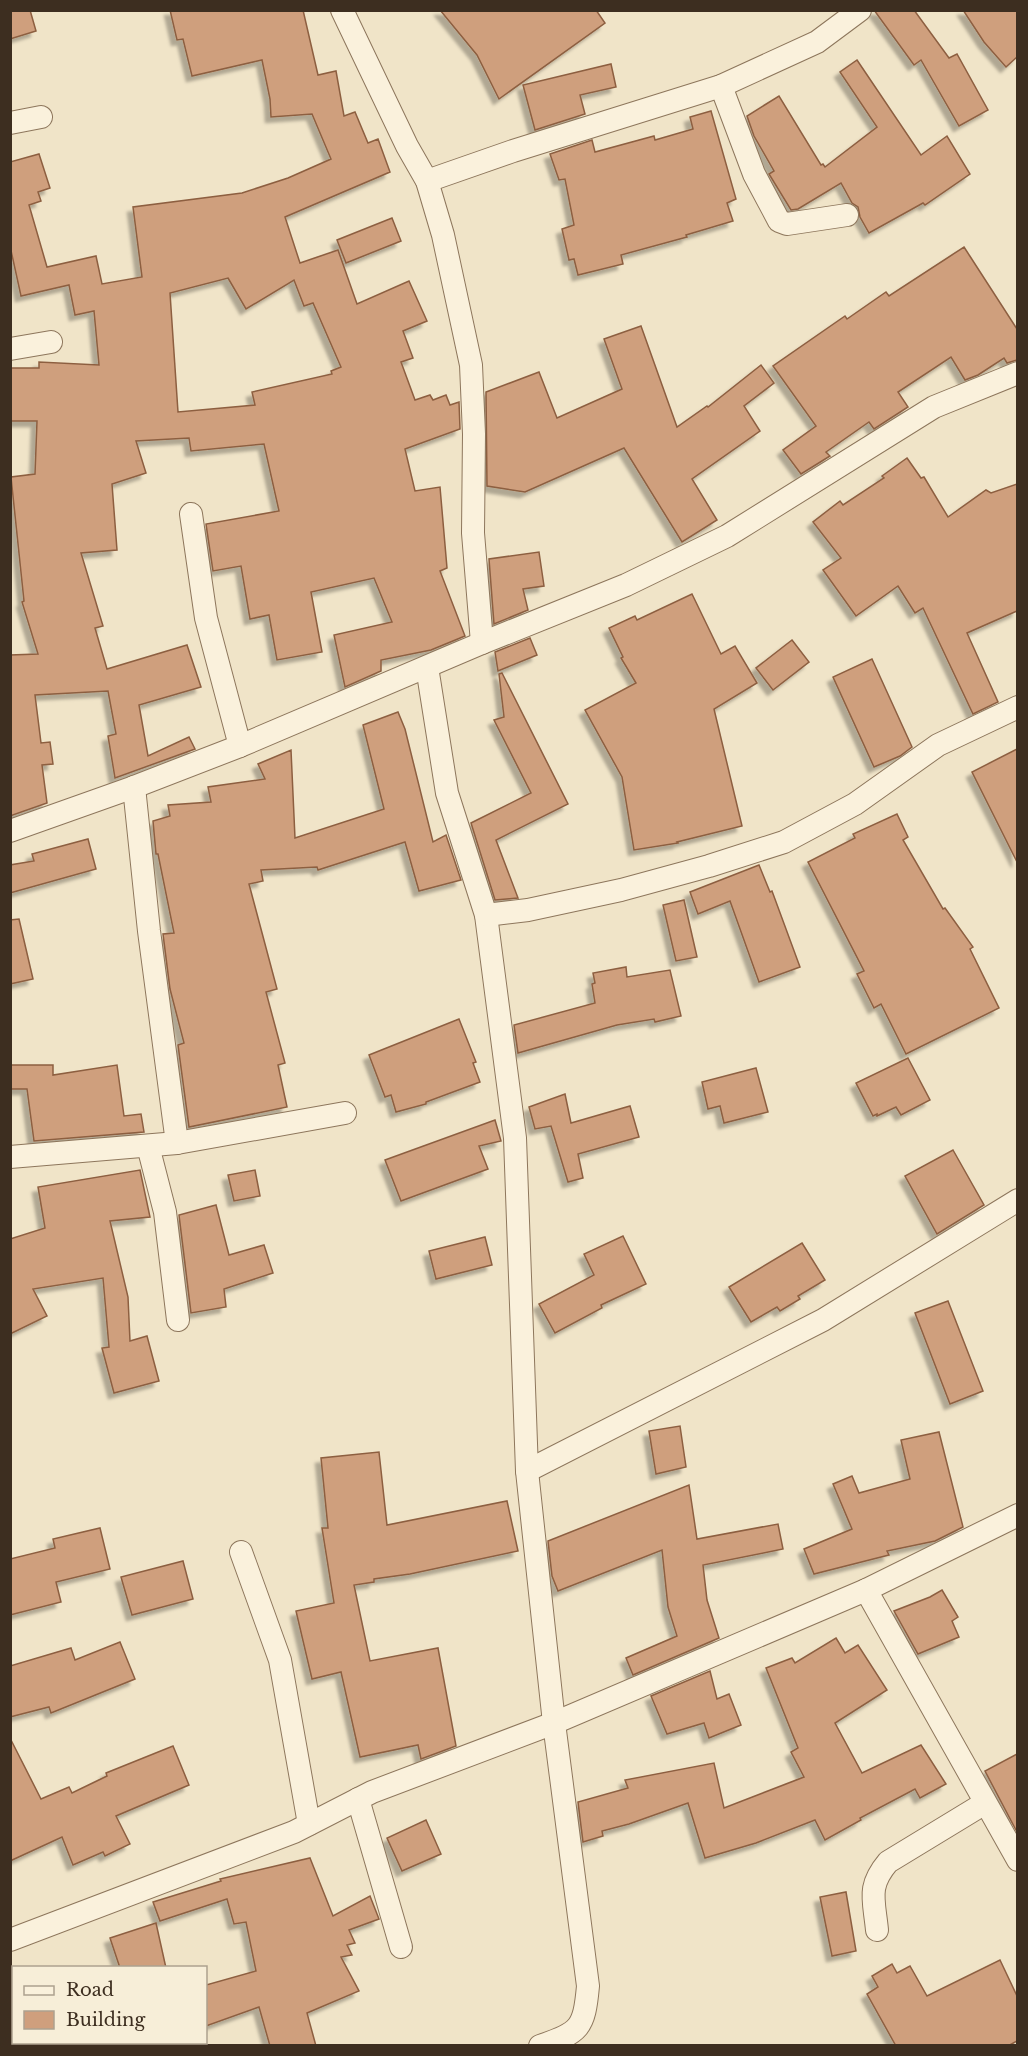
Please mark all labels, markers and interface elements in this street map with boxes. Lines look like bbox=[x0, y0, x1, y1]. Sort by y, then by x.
legend bbox=[12, 1966, 207, 2044]
text: Road bbox=[66, 1979, 114, 2001]
text: Building bbox=[66, 2009, 145, 2031]

